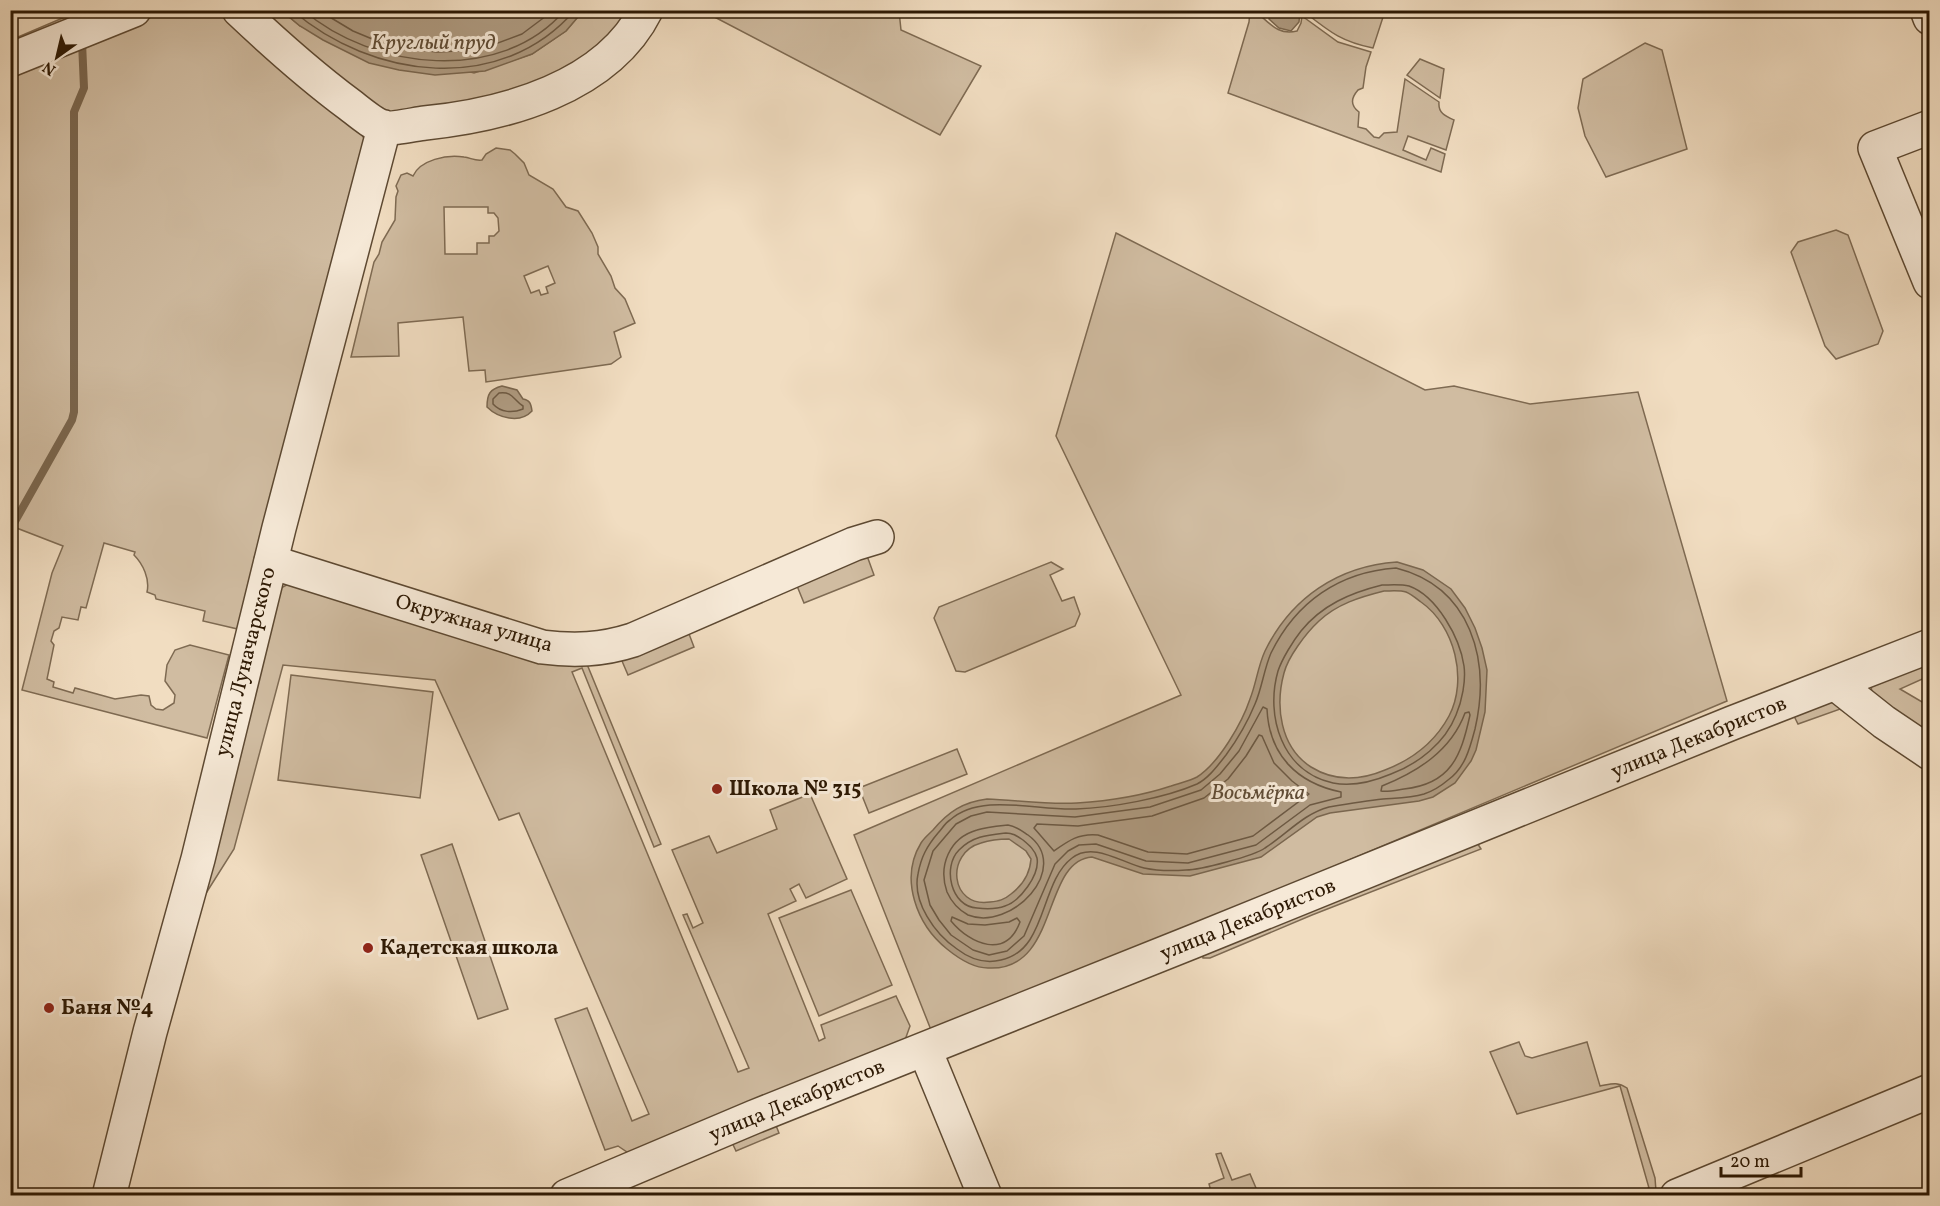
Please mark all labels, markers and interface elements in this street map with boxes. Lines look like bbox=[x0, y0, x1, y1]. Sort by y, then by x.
north arrow bbox=[27, 27, 87, 87]
water label: Круглый пруд bbox=[371, 28, 495, 59]
text: N bbox=[38, 55, 61, 80]
street label: улица Луначарского bbox=[208, 564, 284, 760]
street label: Окружная улица bbox=[392, 588, 556, 660]
street label: улица Декабристов bbox=[1607, 689, 1791, 787]
place label: Школа № 315 bbox=[729, 775, 861, 804]
water label: Восьмёрка bbox=[1211, 778, 1305, 809]
marker: Школа № 315 bbox=[710, 782, 724, 796]
street label: улица Декабристов bbox=[1156, 871, 1340, 969]
place label: Кадетская школа bbox=[380, 934, 558, 963]
marker: Кадетская школа bbox=[361, 941, 375, 955]
place label: Баня №4 bbox=[61, 994, 154, 1023]
marker: Баня №4 bbox=[42, 1001, 56, 1015]
street label: улица Декабристов bbox=[705, 1052, 889, 1150]
scale bar bbox=[1721, 1140, 1800, 1178]
text: 20 m bbox=[1730, 1150, 1770, 1175]

